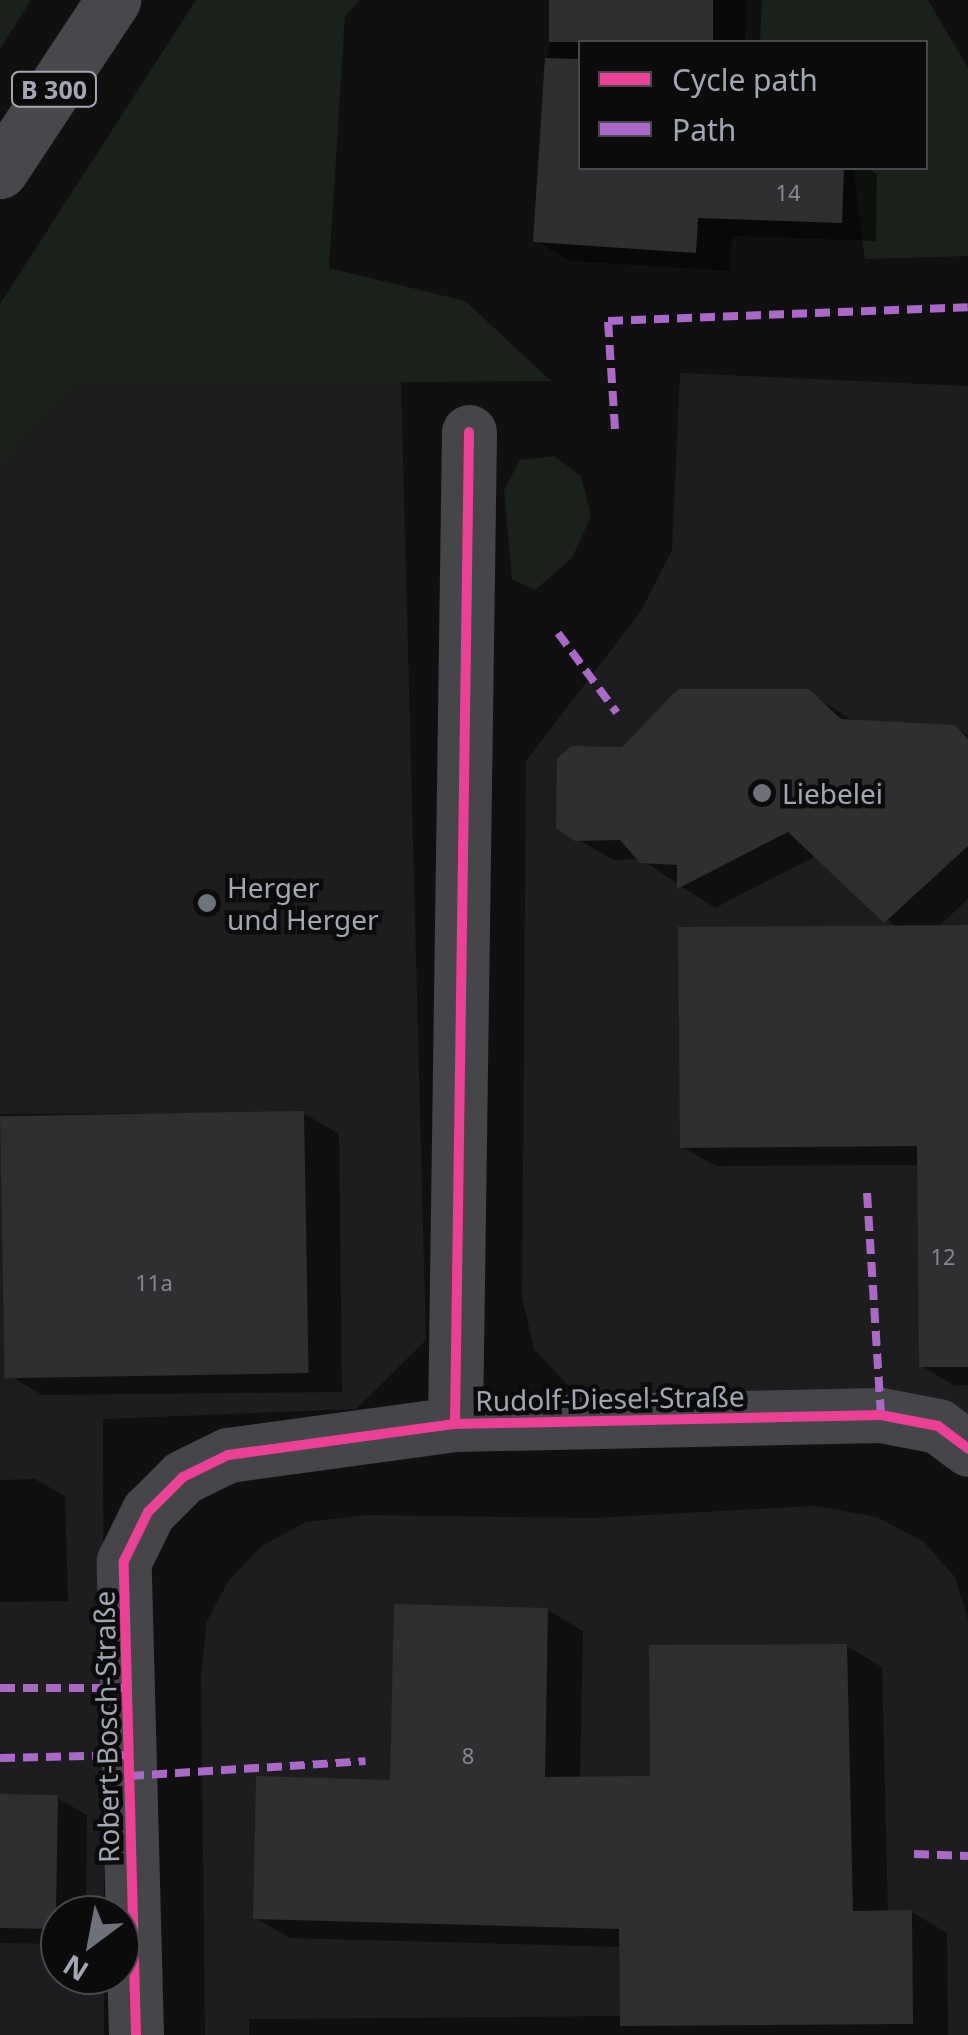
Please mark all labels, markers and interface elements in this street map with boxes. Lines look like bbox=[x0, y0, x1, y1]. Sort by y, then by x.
legend bbox=[578, 40, 928, 170]
text: Cycle path bbox=[672, 59, 818, 100]
road number: B 300 bbox=[9, 69, 99, 109]
text: Path bbox=[672, 109, 736, 150]
house number: 14 bbox=[775, 180, 801, 206]
place label: Liebelei bbox=[782, 776, 883, 810]
marker: Liebelei bbox=[751, 782, 773, 804]
place label: Herger und Herger bbox=[227, 870, 379, 936]
marker: Herger und Herger bbox=[196, 892, 218, 914]
house number: 12 bbox=[930, 1244, 956, 1270]
house number: 11a bbox=[135, 1270, 173, 1296]
street label: Rudolf-Diesel-Straße bbox=[475, 1379, 745, 1417]
street label: Robert-Bosch-Straße bbox=[87, 1591, 125, 1863]
house number: 8 bbox=[462, 1743, 474, 1769]
north arrow bbox=[40, 1895, 140, 1995]
text: N bbox=[55, 1947, 95, 1991]

